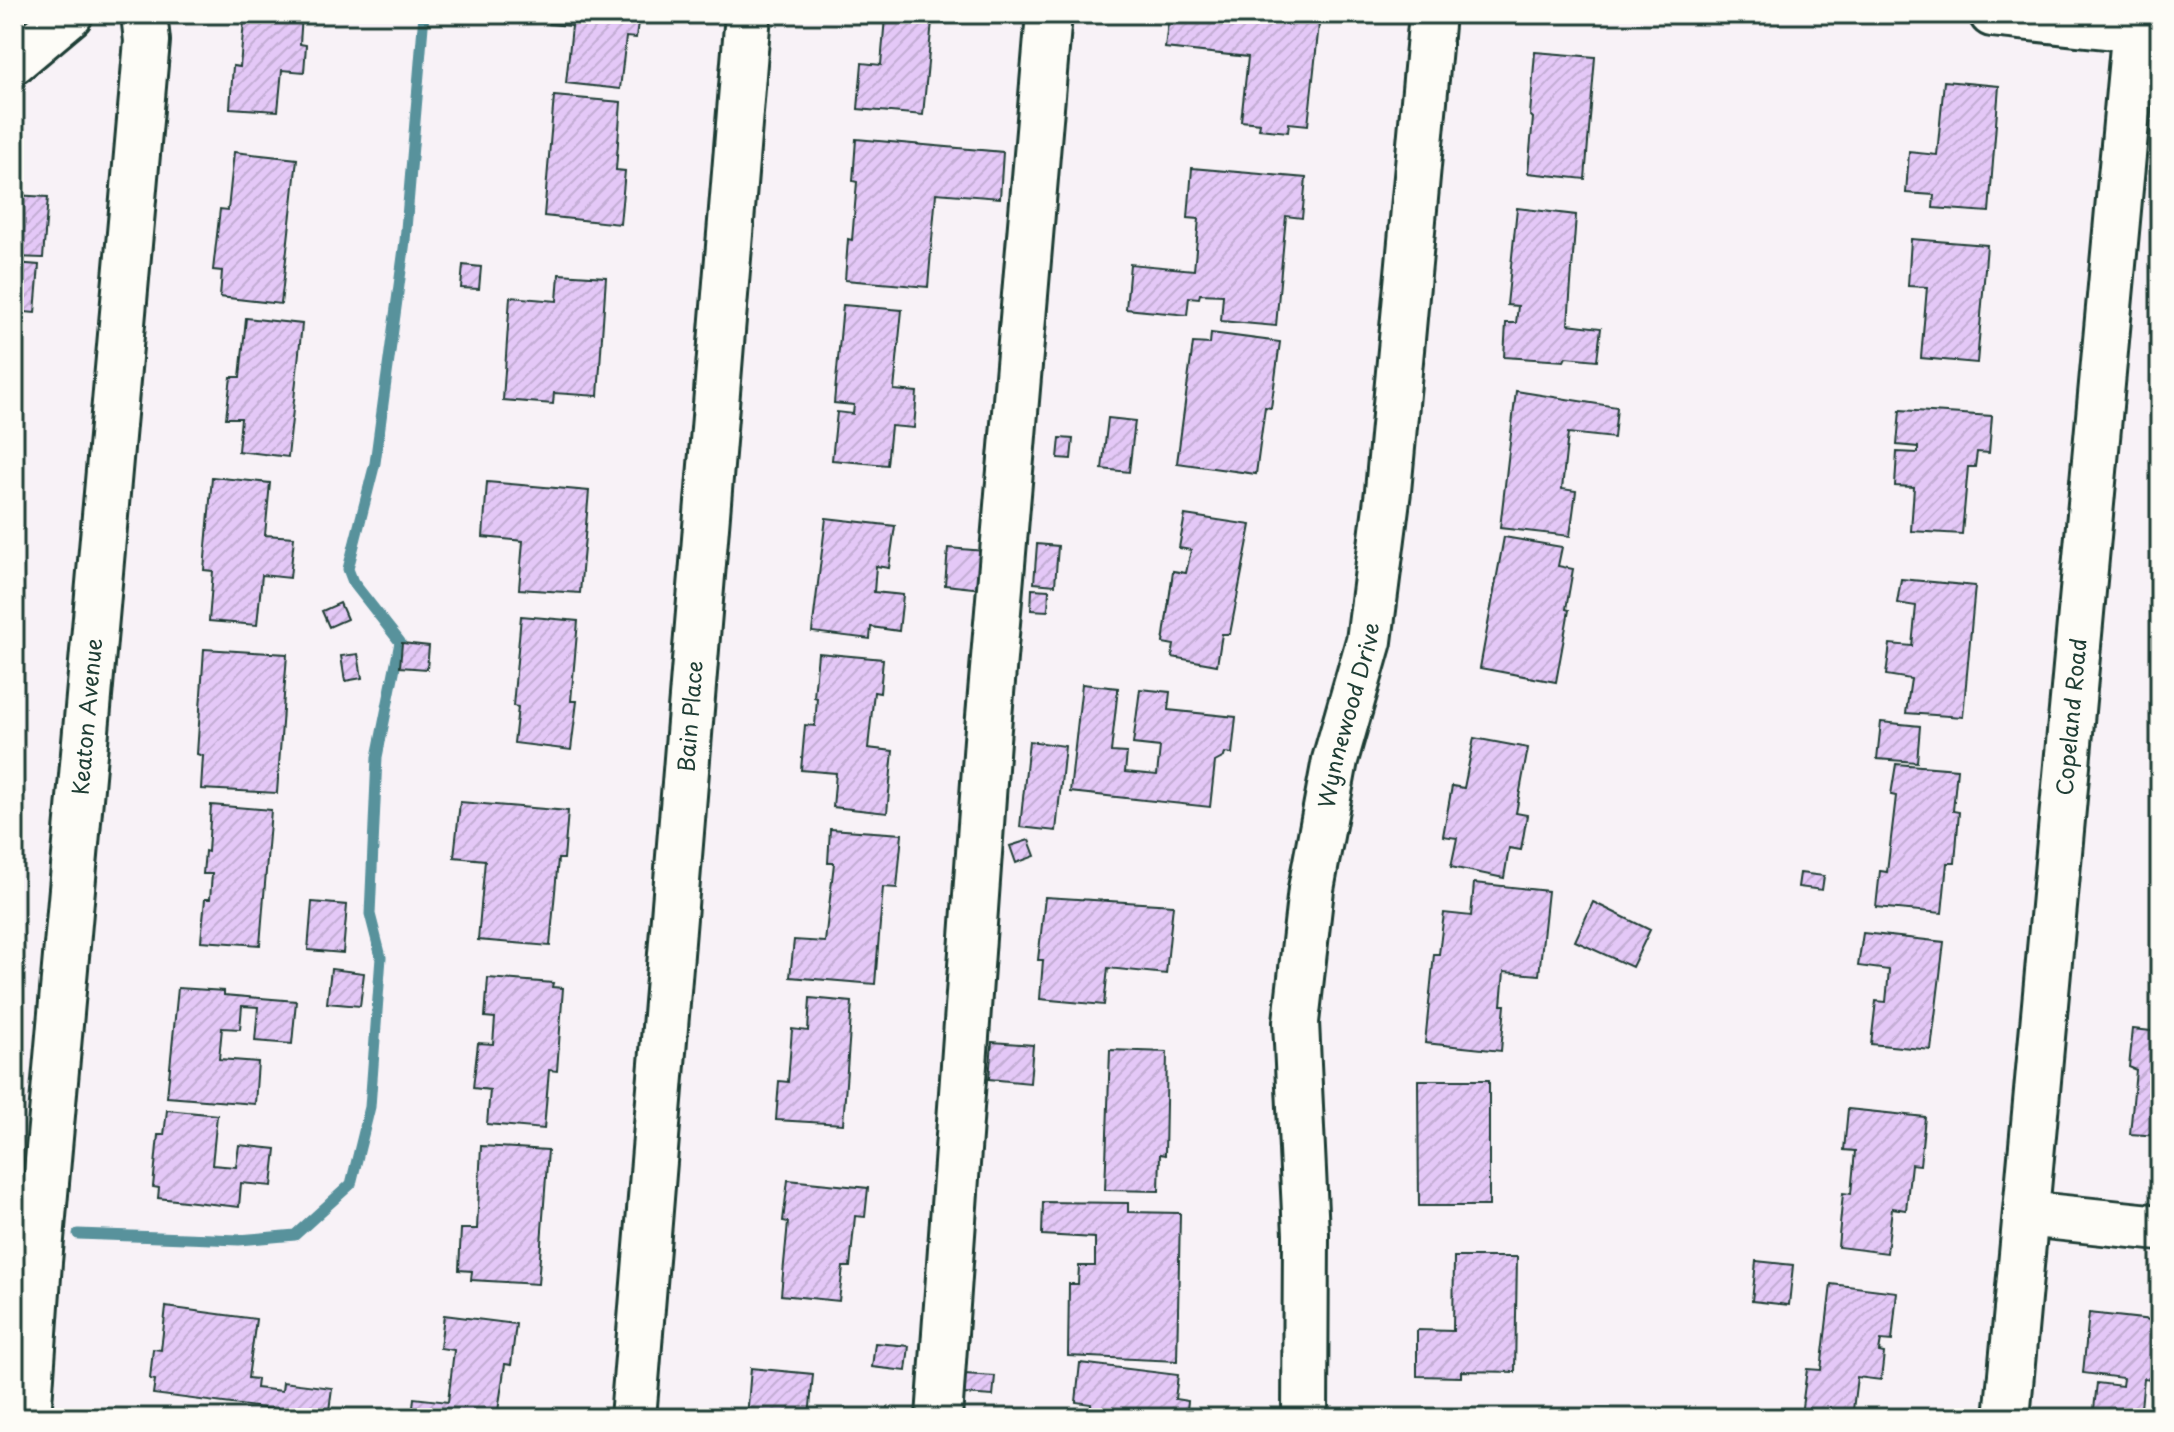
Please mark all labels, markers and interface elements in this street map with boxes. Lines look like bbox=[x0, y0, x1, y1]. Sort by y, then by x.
street label: Wynnewood Drive bbox=[1308, 621, 1386, 811]
street label: Keaton Avenue bbox=[62, 637, 109, 796]
street label: Copeland Road bbox=[2046, 637, 2094, 797]
street label: Bain Place bbox=[668, 659, 710, 773]

